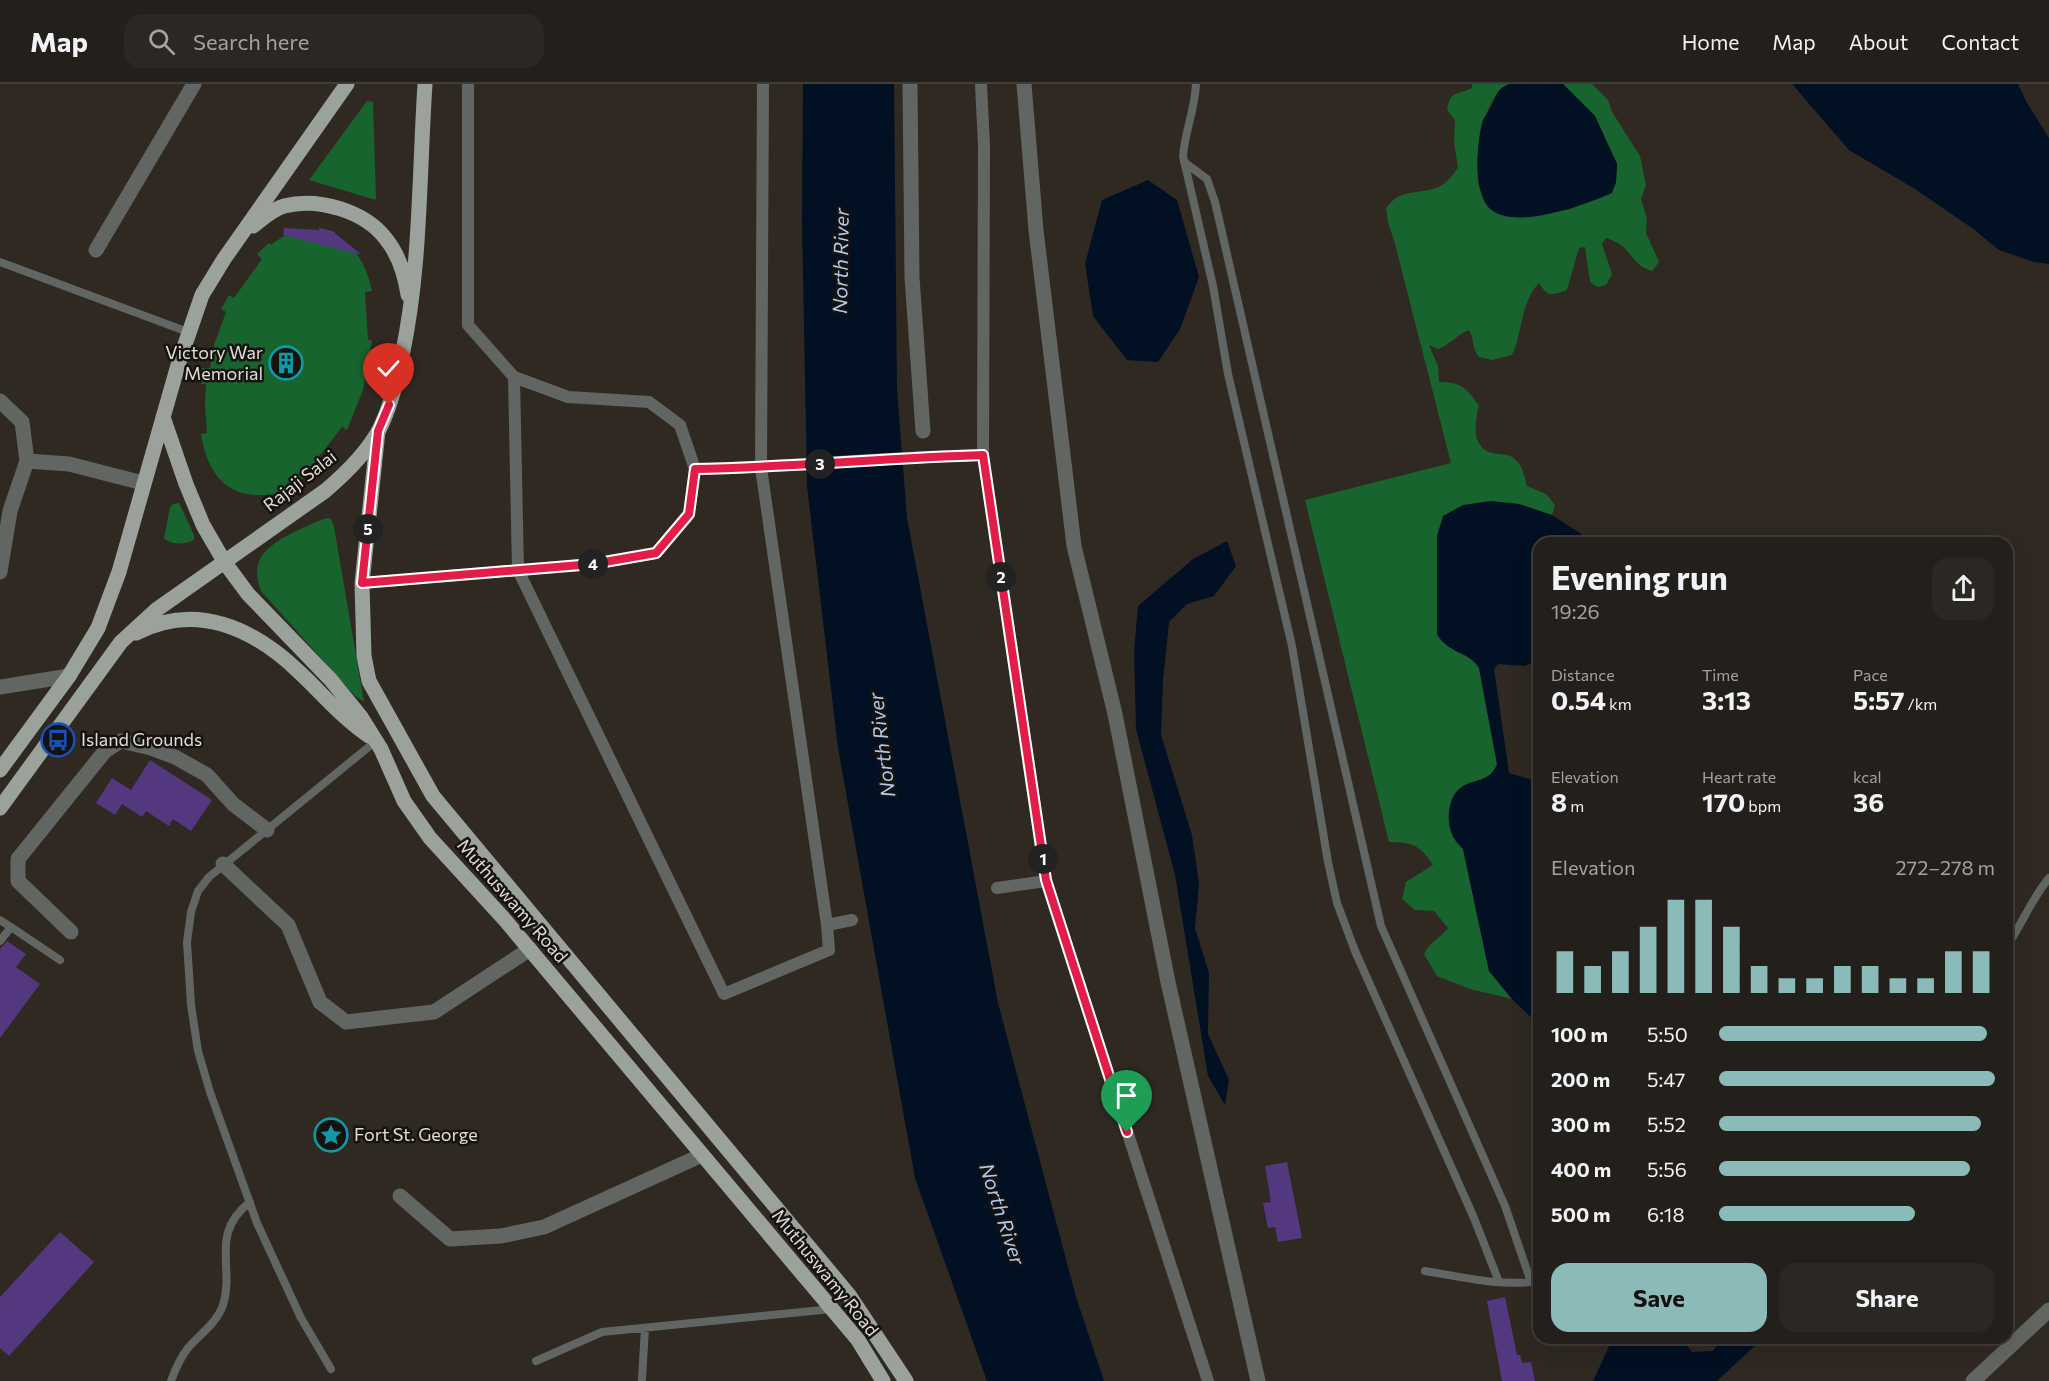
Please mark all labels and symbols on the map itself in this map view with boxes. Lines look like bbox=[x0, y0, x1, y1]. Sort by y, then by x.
water label: North River bbox=[827, 207, 853, 314]
place label: Victory War Memorial bbox=[165, 341, 263, 384]
pin bbox=[363, 343, 414, 405]
building icon: Victory War Memorial bbox=[268, 345, 304, 381]
street label: Rajaji Salai bbox=[258, 445, 340, 516]
pin: 3 bbox=[805, 449, 835, 479]
pin: 5 bbox=[353, 514, 383, 544]
pin: 4 bbox=[578, 549, 608, 579]
pin: 2 bbox=[986, 562, 1016, 592]
water label: North River bbox=[863, 690, 899, 799]
bus stop icon: Island Grounds bbox=[40, 722, 76, 758]
place label: Island Grounds bbox=[81, 728, 202, 750]
street label: Muthuswamy Road bbox=[453, 834, 573, 967]
pin: 1 bbox=[1028, 844, 1058, 874]
pin bbox=[1101, 1070, 1152, 1132]
place icon: Fort St. George bbox=[313, 1117, 349, 1153]
place label: Fort St. George bbox=[354, 1123, 478, 1145]
water label: North River bbox=[975, 1160, 1031, 1269]
street label: Muthuswamy Road bbox=[768, 1204, 884, 1340]

